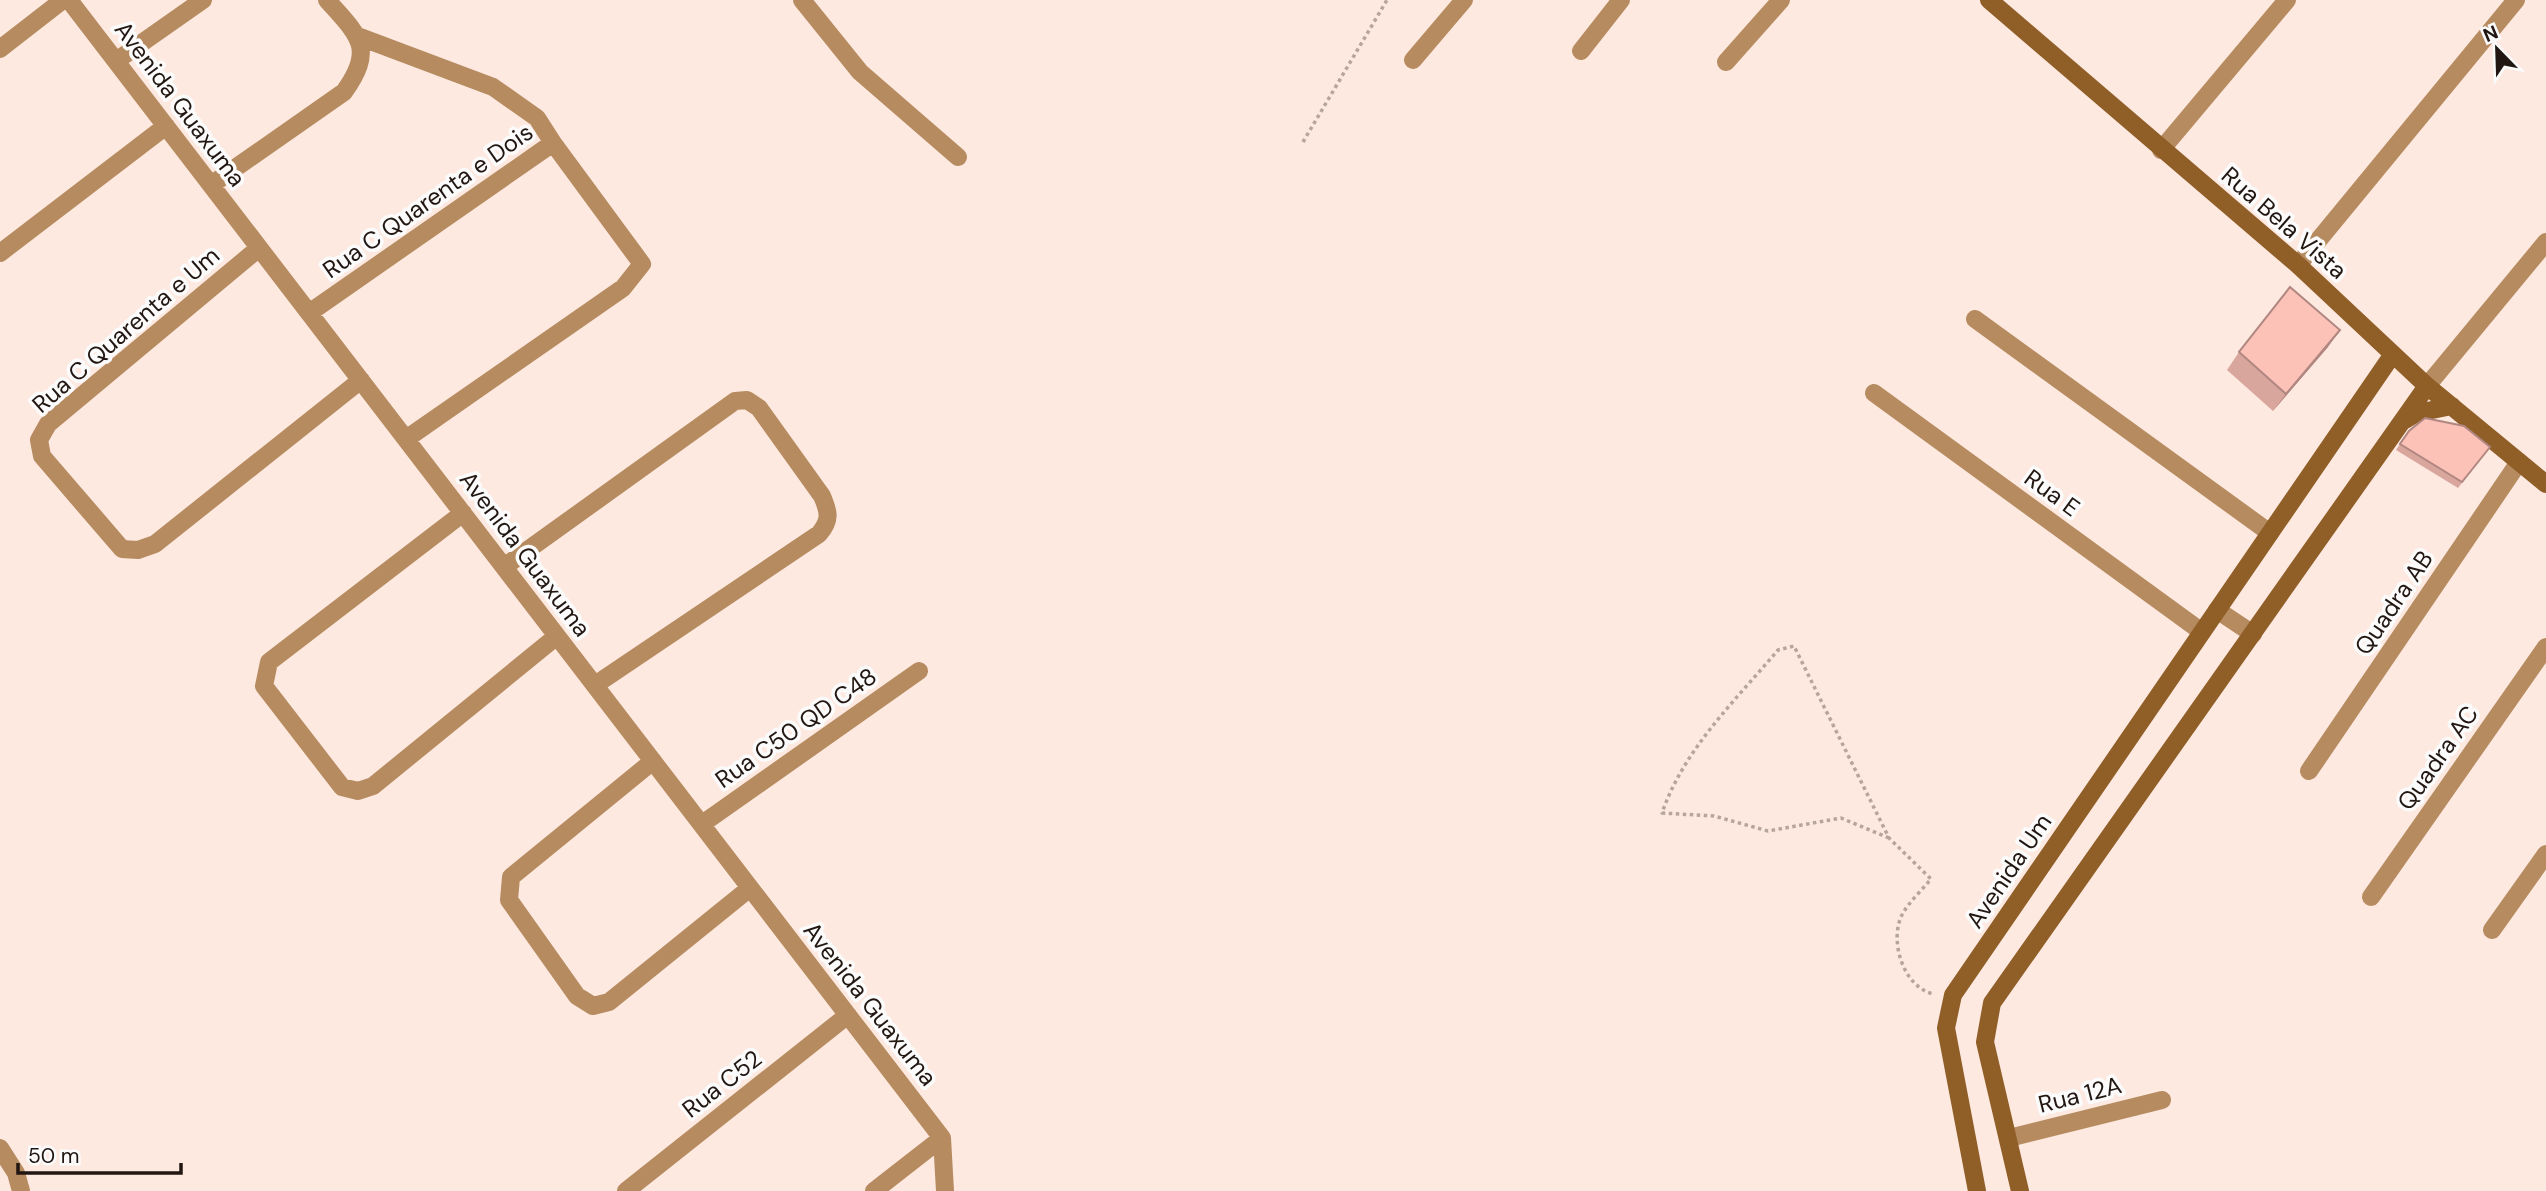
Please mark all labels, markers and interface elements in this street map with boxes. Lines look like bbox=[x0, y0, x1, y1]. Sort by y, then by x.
north arrow bbox=[2462, 14, 2532, 84]
street label: Avenida Guaxuma bbox=[108, 15, 253, 193]
text: N bbox=[2479, 20, 2502, 48]
street label: Rua C Quarenta e Dois bbox=[317, 116, 539, 285]
street label: Rua Bela Vista bbox=[2215, 160, 2353, 286]
street label: Rua C Quarenta e Um bbox=[26, 240, 226, 419]
street label: Rua E bbox=[2019, 462, 2086, 523]
street label: Avenida Guaxuma bbox=[453, 465, 598, 643]
street label: Quadra AB bbox=[2347, 545, 2440, 661]
street label: Rua C50 QD C48 bbox=[709, 660, 882, 795]
street label: Quadra AC bbox=[2390, 699, 2485, 816]
street label: Avenida Um bbox=[1959, 808, 2058, 934]
street label: Avenida Guaxuma bbox=[797, 916, 944, 1092]
street label: Rua C52 bbox=[676, 1043, 768, 1124]
street label: Rua 12A bbox=[2035, 1069, 2125, 1120]
scale bar bbox=[18, 1132, 180, 1176]
text: 50 m bbox=[28, 1142, 79, 1170]

